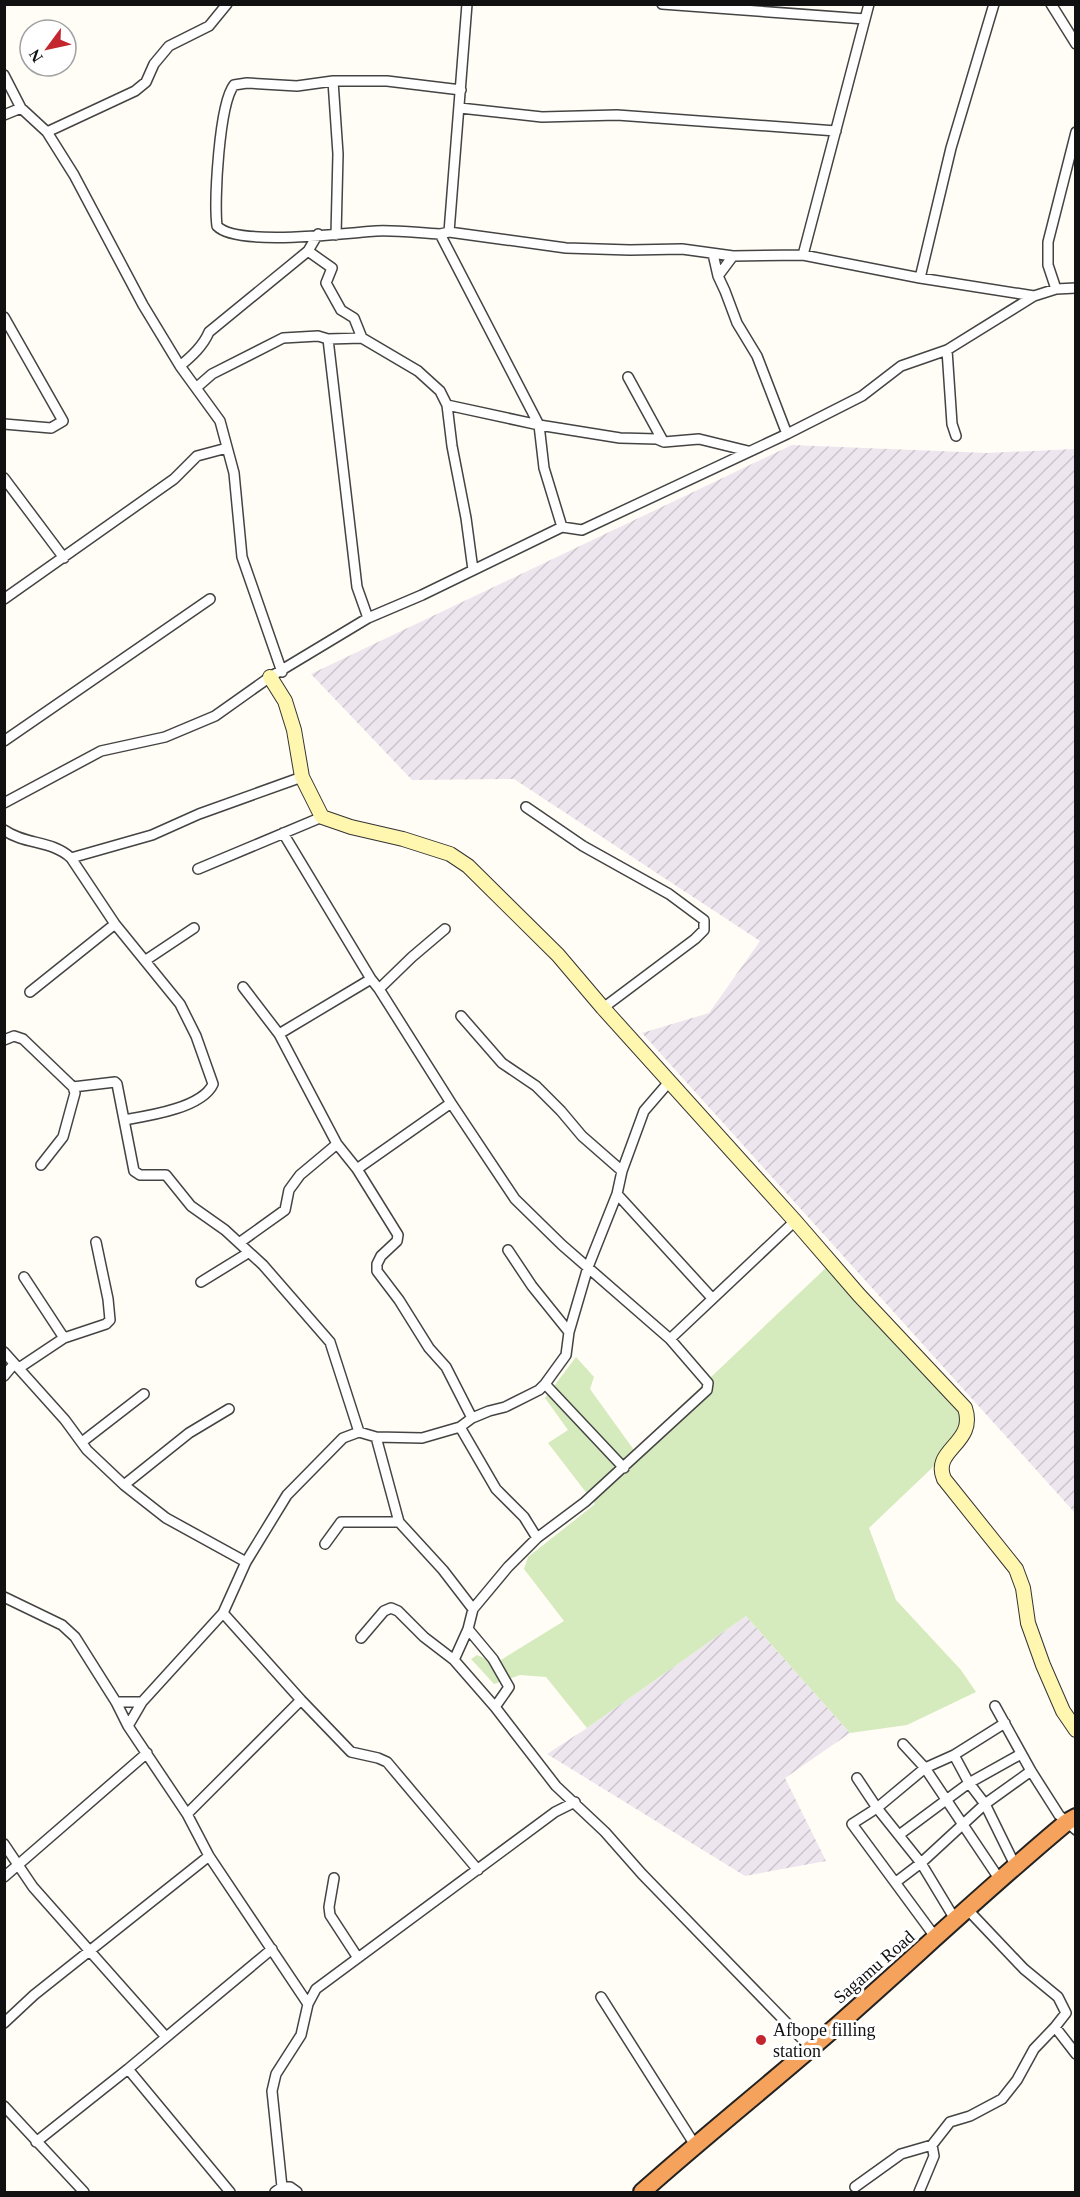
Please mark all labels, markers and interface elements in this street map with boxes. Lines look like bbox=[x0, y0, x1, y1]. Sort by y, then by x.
north arrow bbox=[18, 18, 78, 78]
text: N bbox=[25, 46, 46, 65]
street label: Sagamu Road bbox=[830, 1926, 918, 2008]
place label: Afbope filling station bbox=[773, 2020, 875, 2061]
marker: Afbope filling station bbox=[754, 2033, 768, 2047]

